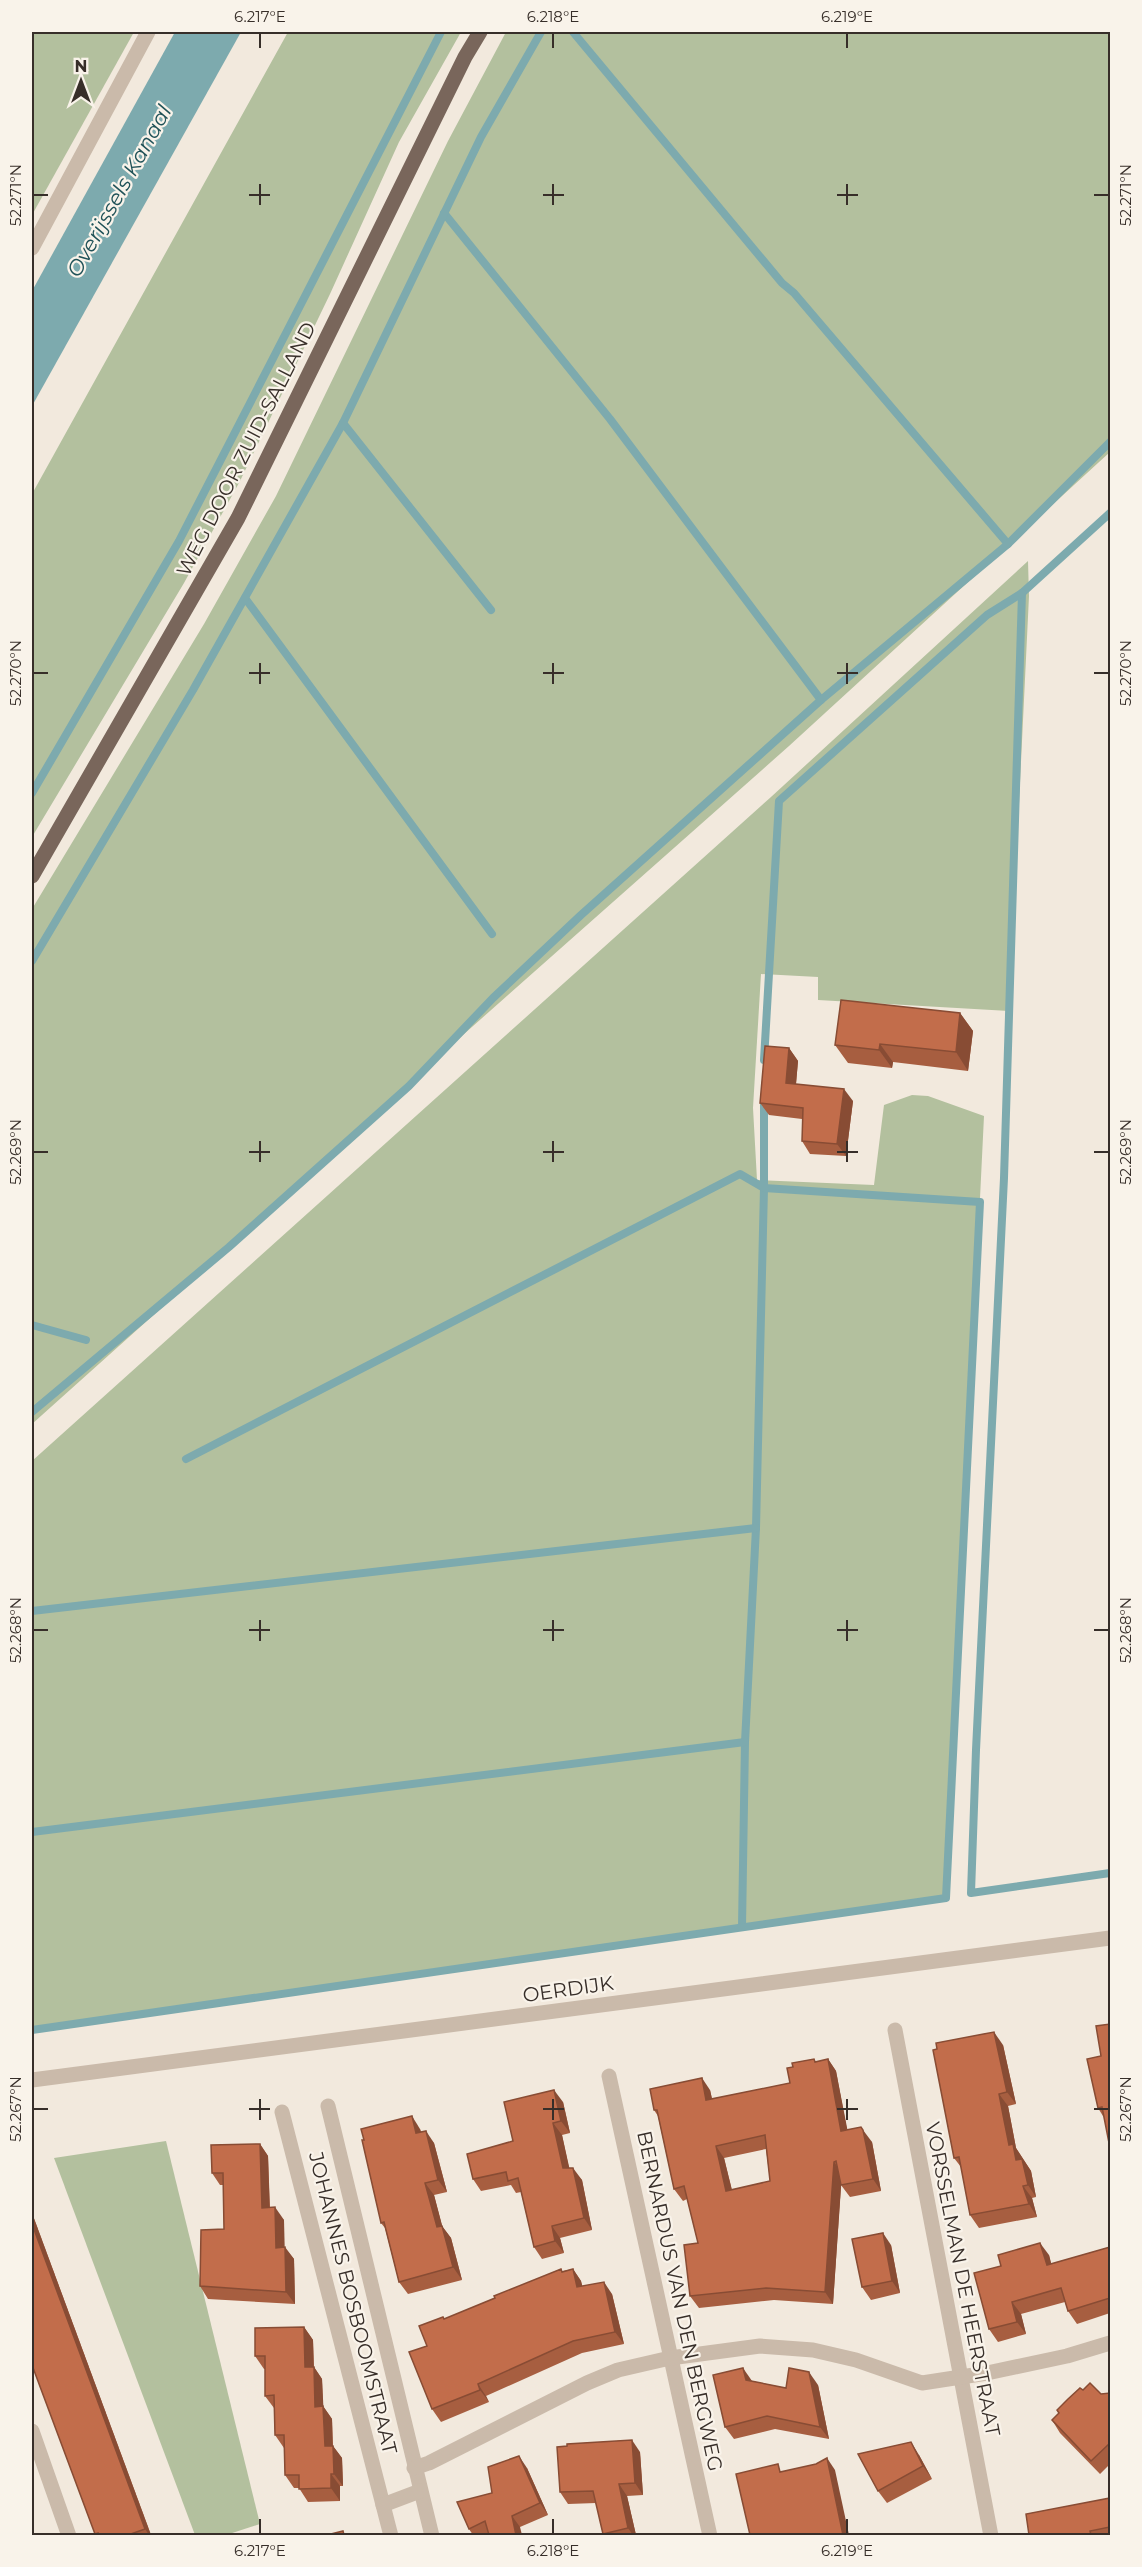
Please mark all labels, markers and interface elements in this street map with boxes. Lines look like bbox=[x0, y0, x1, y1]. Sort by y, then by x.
text: 6.217°E bbox=[234, 7, 286, 26]
text: 6.218°E bbox=[527, 7, 579, 26]
text: 6.219°E bbox=[821, 7, 873, 26]
north arrow bbox=[51, 51, 111, 111]
text: N bbox=[75, 57, 87, 76]
water label: Overijssels Kanaal bbox=[61, 100, 177, 281]
text: 52.271°N bbox=[6, 164, 25, 226]
text: 52.271°N bbox=[1116, 164, 1135, 226]
street label: WEG DOOR ZUID-SALLAND bbox=[171, 318, 321, 580]
text: 52.270°N bbox=[6, 640, 25, 706]
text: 52.270°N bbox=[1116, 640, 1135, 706]
text: 52.269°N bbox=[6, 1119, 25, 1185]
text: 52.269°N bbox=[1116, 1119, 1135, 1185]
text: 52.268°N bbox=[6, 1597, 25, 1663]
text: 52.268°N bbox=[1116, 1597, 1135, 1663]
street label: OERDIJK bbox=[521, 1971, 616, 2007]
text: 52.267°N bbox=[6, 2076, 25, 2142]
text: 52.267°N bbox=[1116, 2076, 1135, 2142]
street label: VORSSELMAN DE HEERSTRAAT bbox=[921, 2120, 1005, 2439]
street label: BERNARDUS VAN DEN BERGWEG bbox=[632, 2129, 728, 2473]
street label: JOHANNES BOSBOOMSTRAAT bbox=[304, 2149, 402, 2457]
text: 6.217°E bbox=[234, 2541, 286, 2560]
text: 6.218°E bbox=[527, 2541, 579, 2560]
text: 6.219°E bbox=[821, 2541, 873, 2560]

